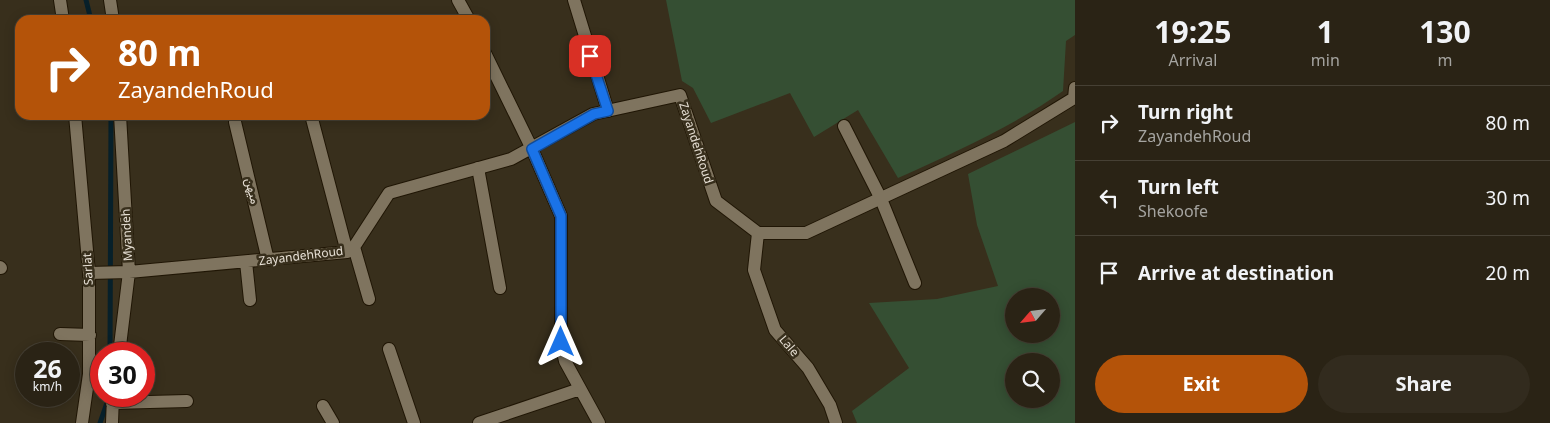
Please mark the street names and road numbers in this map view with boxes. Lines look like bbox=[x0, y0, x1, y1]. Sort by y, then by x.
street label: ZayandehRoud bbox=[675, 100, 718, 186]
street label: میهن bbox=[241, 176, 264, 206]
street label: Myandeh bbox=[117, 208, 136, 262]
street label: ZayandehRoud bbox=[258, 242, 344, 269]
street label: Sarlat bbox=[78, 252, 97, 286]
street label: Lale bbox=[775, 331, 803, 360]

